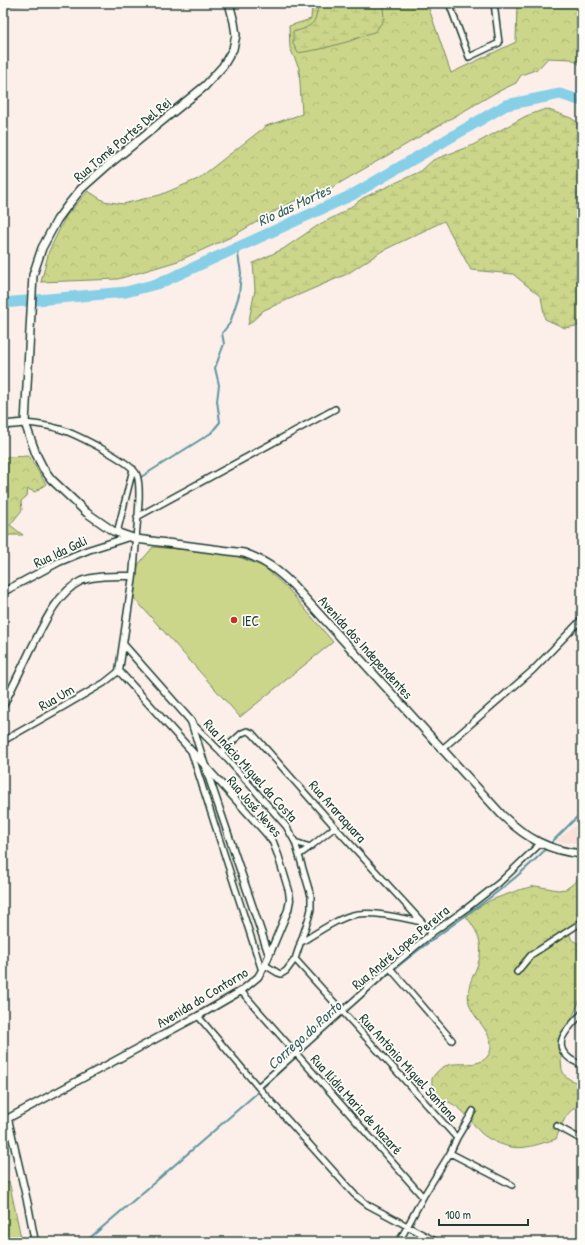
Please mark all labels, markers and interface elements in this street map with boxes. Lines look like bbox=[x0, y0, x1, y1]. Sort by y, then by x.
street label: Rua Tomé Portes Del Rei bbox=[69, 92, 175, 186]
water label: Rio das Mortes bbox=[254, 178, 335, 231]
street label: Rua Ida Gali bbox=[30, 530, 90, 572]
street label: Avenida dos Independentes bbox=[314, 591, 418, 703]
place label: IEC bbox=[242, 611, 259, 630]
marker: IEC bbox=[229, 615, 239, 625]
street label: Rua Um bbox=[35, 679, 77, 715]
street label: Rua Inácio Miguel da Costa bbox=[199, 715, 303, 827]
street label: Rua José Neves bbox=[223, 771, 287, 841]
street label: Rua Araraquara bbox=[304, 776, 371, 847]
street label: Rua André Lopes Pereira bbox=[347, 900, 454, 994]
street label: Avenida do Contorno bbox=[153, 962, 252, 1032]
water label: Corrego do Porto bbox=[262, 995, 346, 1074]
street label: Rua Antônio Miguel Santana bbox=[355, 1009, 463, 1126]
street label: Rua Ilídia Maria de Nazaré bbox=[307, 1050, 407, 1159]
scale bar bbox=[439, 1201, 528, 1227]
text: 100 m bbox=[445, 1206, 471, 1223]

